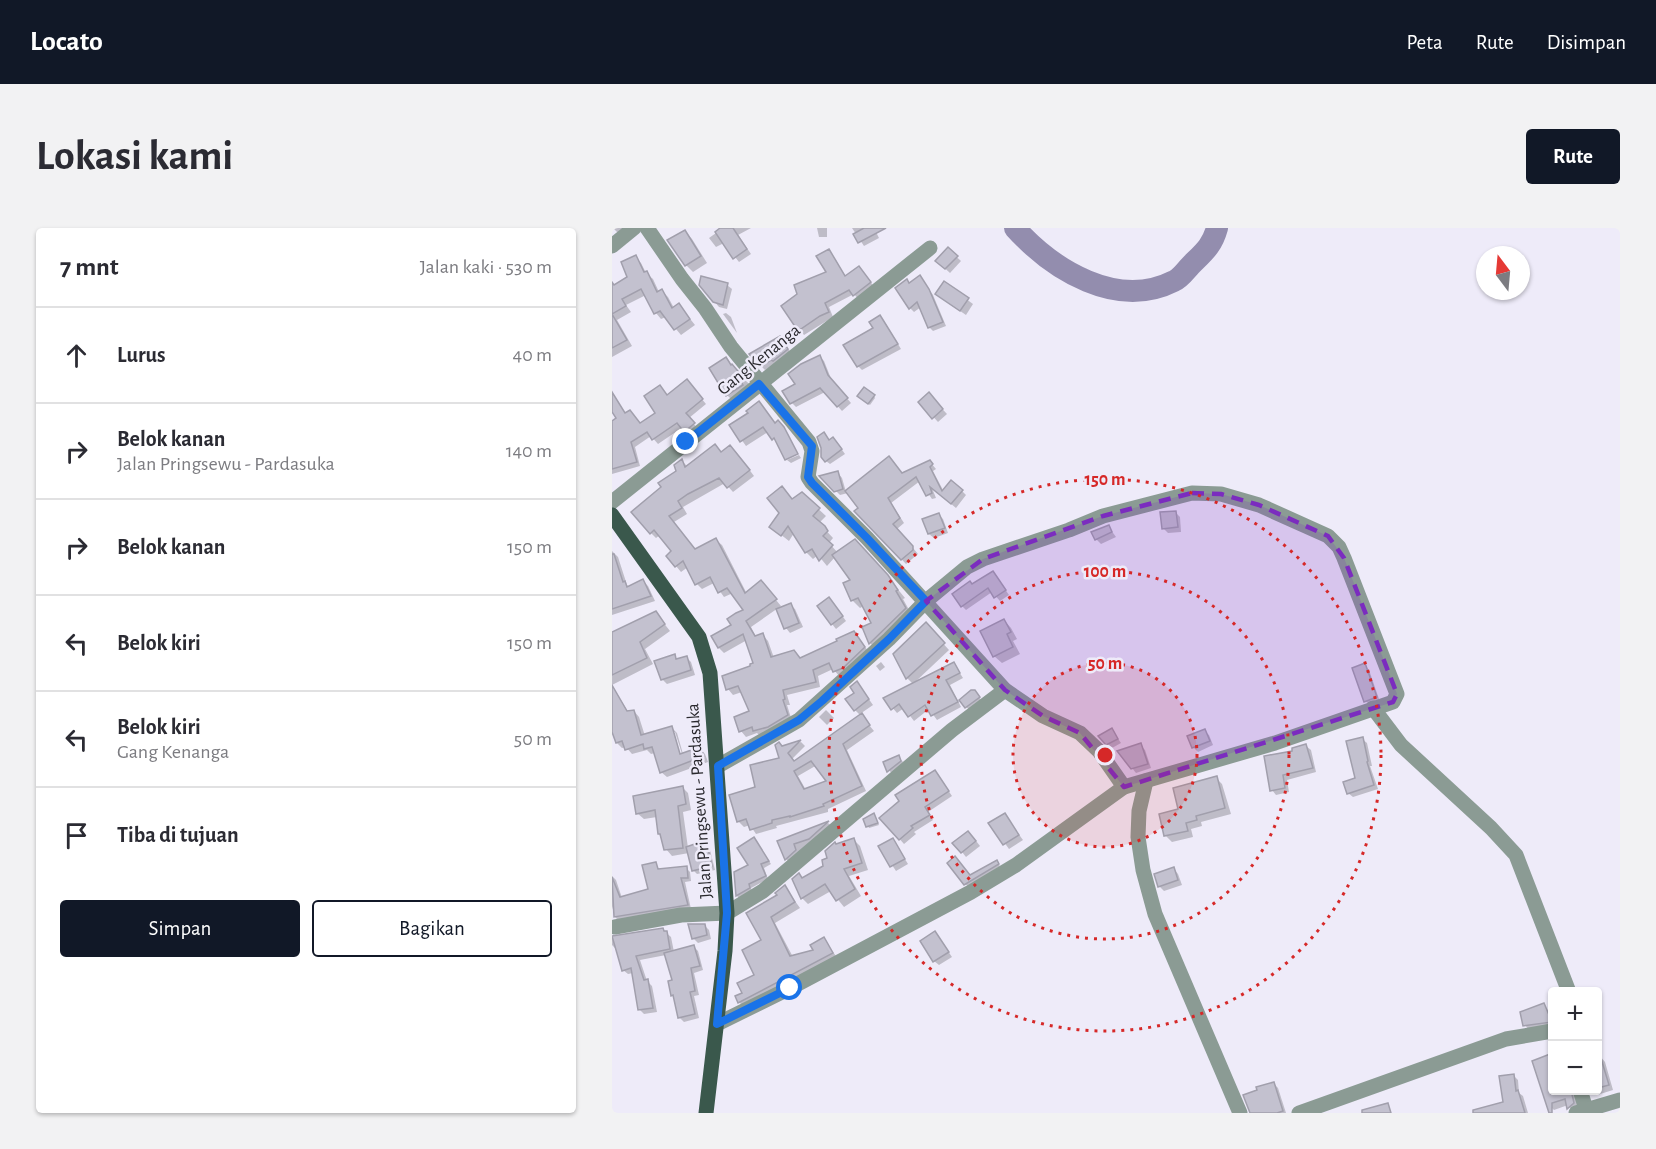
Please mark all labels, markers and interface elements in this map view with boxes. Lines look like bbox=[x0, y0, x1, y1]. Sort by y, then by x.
text: Locato bbox=[30, 28, 103, 56]
text: Peta bbox=[1407, 32, 1443, 53]
text: Rute bbox=[1476, 32, 1514, 53]
text: Disimpan bbox=[1547, 32, 1626, 53]
button: Rute bbox=[1526, 129, 1620, 184]
text: Lokasi kami bbox=[36, 135, 233, 177]
north arrow bbox=[1476, 246, 1530, 300]
text: 7 mnt bbox=[60, 254, 119, 280]
text: Jalan kaki · 530 m bbox=[420, 257, 552, 277]
street label: Gang Kenanga bbox=[714, 321, 804, 399]
icon: ahead bbox=[60, 339, 93, 372]
text: Lurus bbox=[117, 344, 166, 366]
text: 40 m bbox=[513, 345, 552, 365]
text: Belok kanan bbox=[117, 428, 225, 450]
route end bbox=[672, 428, 698, 454]
icon: right bbox=[60, 435, 93, 468]
text: 140 m bbox=[506, 441, 552, 461]
text: Jalan Pringsewu - Pardasuka bbox=[117, 454, 335, 474]
text: 150 m bbox=[1085, 471, 1125, 489]
icon: right bbox=[60, 531, 93, 564]
text: Belok kanan bbox=[117, 536, 225, 558]
text: 150 m bbox=[507, 537, 552, 557]
text: 100 m bbox=[1084, 563, 1126, 581]
icon: left bbox=[60, 627, 93, 660]
text: Belok kiri bbox=[117, 632, 201, 654]
text: 150 m bbox=[507, 633, 552, 653]
text: 50 m bbox=[1088, 655, 1122, 673]
street label: Jalan Pringsewu - Pardasuka bbox=[684, 703, 716, 899]
text: Belok kiri bbox=[117, 716, 201, 738]
icon: left bbox=[60, 723, 93, 756]
text: 50 m bbox=[514, 729, 552, 749]
text: Gang Kenanga bbox=[117, 742, 229, 762]
centre of rings bbox=[1095, 745, 1115, 765]
icon: arrive bbox=[60, 819, 93, 852]
text: Tiba di tujuan bbox=[117, 824, 239, 846]
button: Simpan bbox=[60, 900, 300, 957]
button: Bagikan bbox=[312, 900, 552, 957]
route start bbox=[776, 974, 802, 1000]
map controls bbox=[1548, 987, 1602, 1095]
button: + bbox=[1548, 987, 1602, 1041]
button: − bbox=[1548, 1041, 1602, 1095]

